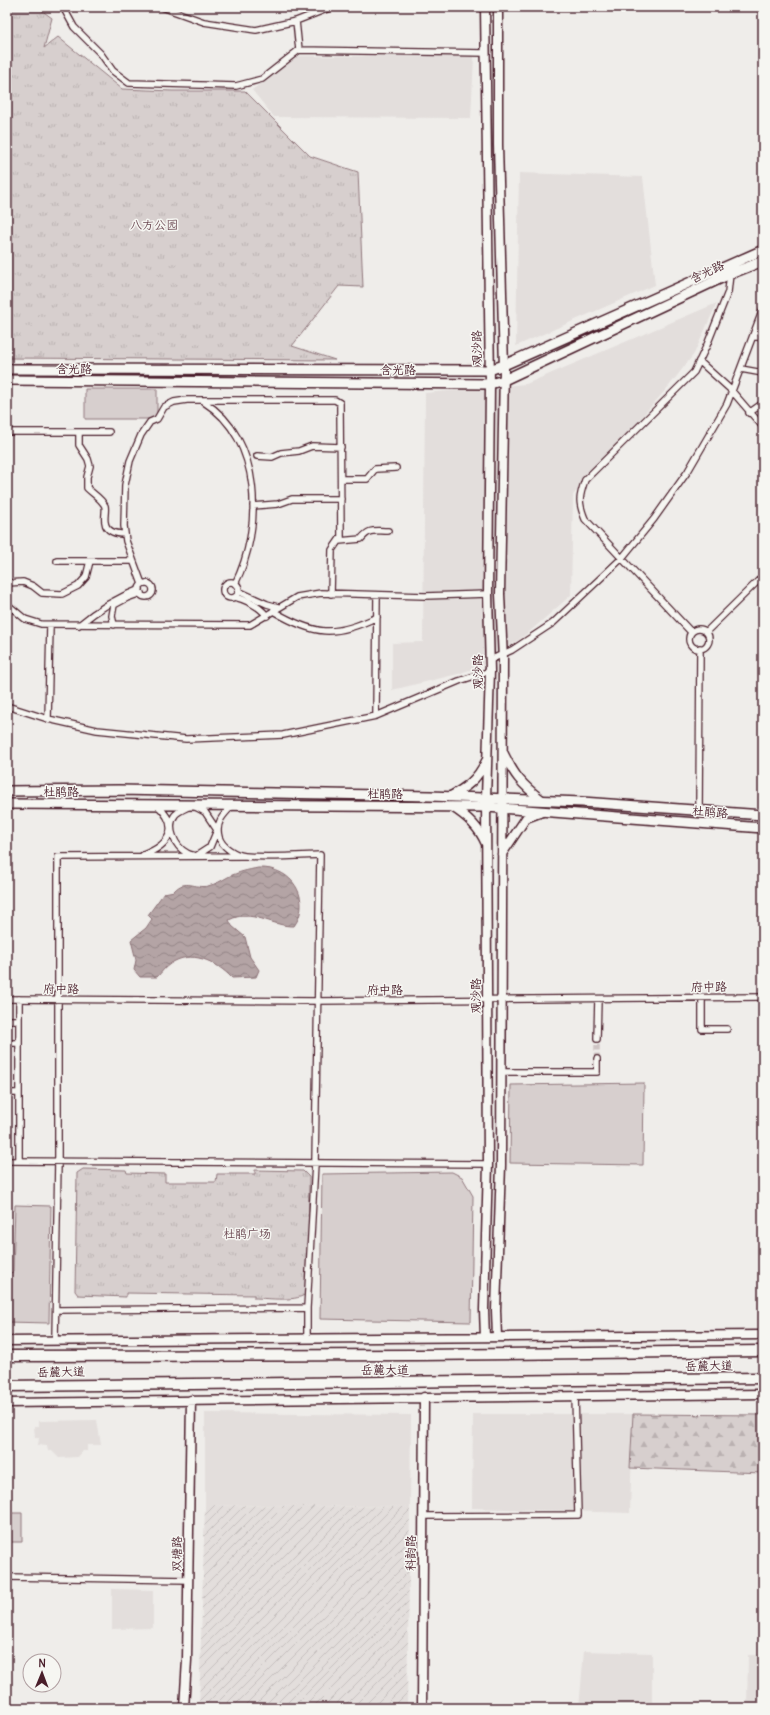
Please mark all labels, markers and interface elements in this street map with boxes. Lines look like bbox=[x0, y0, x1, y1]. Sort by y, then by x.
park label: 八方公园 bbox=[130, 217, 178, 232]
street label: 含光路 bbox=[687, 257, 726, 286]
street label: 观沙路 bbox=[469, 330, 484, 366]
street label: 含光路 bbox=[56, 361, 92, 376]
street label: 含光路 bbox=[380, 362, 416, 377]
street label: 观沙路 bbox=[470, 654, 485, 690]
street label: 杜鹃路 bbox=[43, 784, 79, 799]
street label: 杜鹃路 bbox=[367, 786, 403, 801]
street label: 杜鹃路 bbox=[691, 802, 729, 821]
street label: 观沙路 bbox=[468, 978, 483, 1014]
street label: 府中路 bbox=[691, 979, 727, 994]
street label: 府中路 bbox=[43, 981, 79, 996]
street label: 府中路 bbox=[367, 982, 403, 997]
park label: 杜鹃广场 bbox=[223, 1226, 271, 1241]
street label: 岳麓大道 bbox=[685, 1358, 733, 1373]
street label: 岳麓大道 bbox=[361, 1362, 409, 1377]
street label: 岳麓大道 bbox=[37, 1364, 85, 1379]
street label: 科韵路 bbox=[403, 1535, 418, 1571]
street label: 双塘路 bbox=[169, 1536, 184, 1572]
north arrow bbox=[22, 1653, 62, 1693]
text: N bbox=[38, 1656, 46, 1670]

